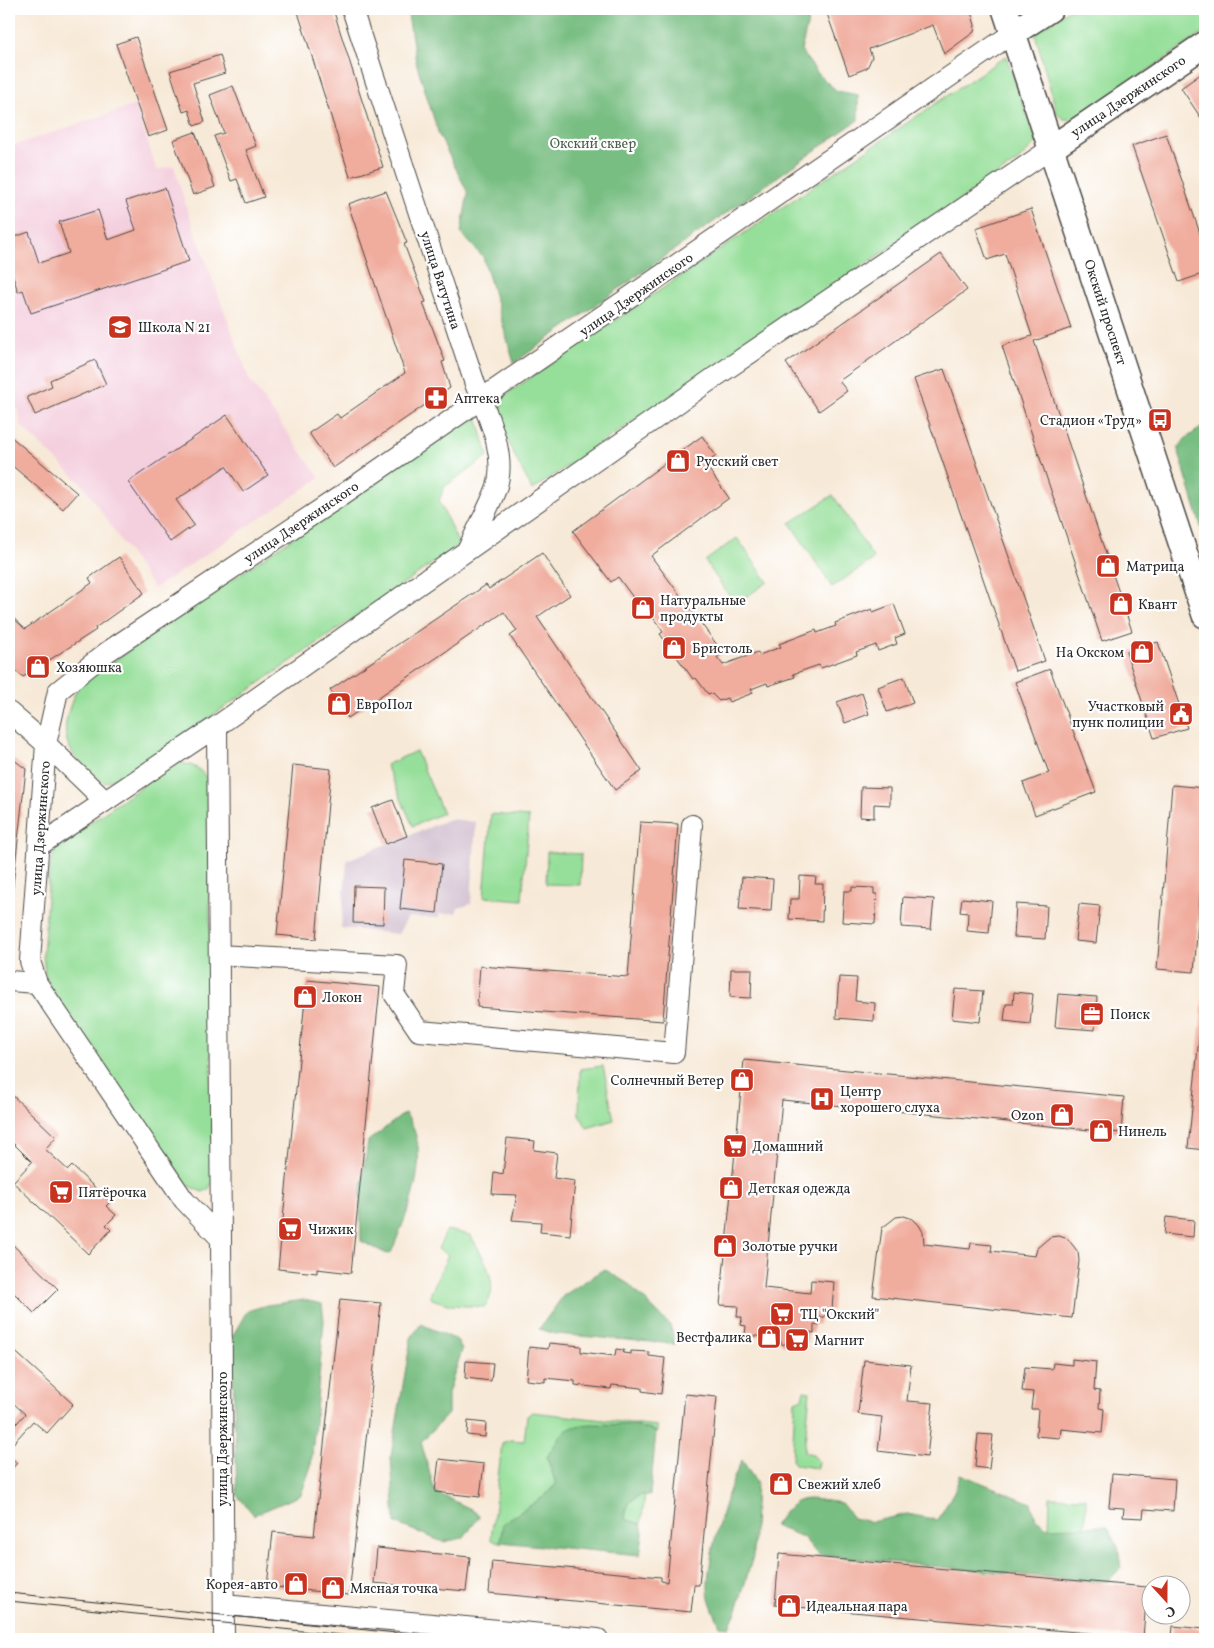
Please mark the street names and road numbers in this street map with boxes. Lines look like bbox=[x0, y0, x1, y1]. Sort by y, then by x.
street label: улица Дзержинского bbox=[1068, 52, 1190, 143]
street label: улица Ватутина bbox=[415, 229, 464, 332]
street label: улица Дзержинского bbox=[576, 249, 698, 342]
street label: Окский проспект bbox=[1079, 257, 1131, 368]
street label: улица Дзержинского bbox=[241, 478, 363, 569]
street label: улица Дзержинского bbox=[27, 760, 56, 896]
street label: улица Дзержинского bbox=[214, 1372, 233, 1506]

